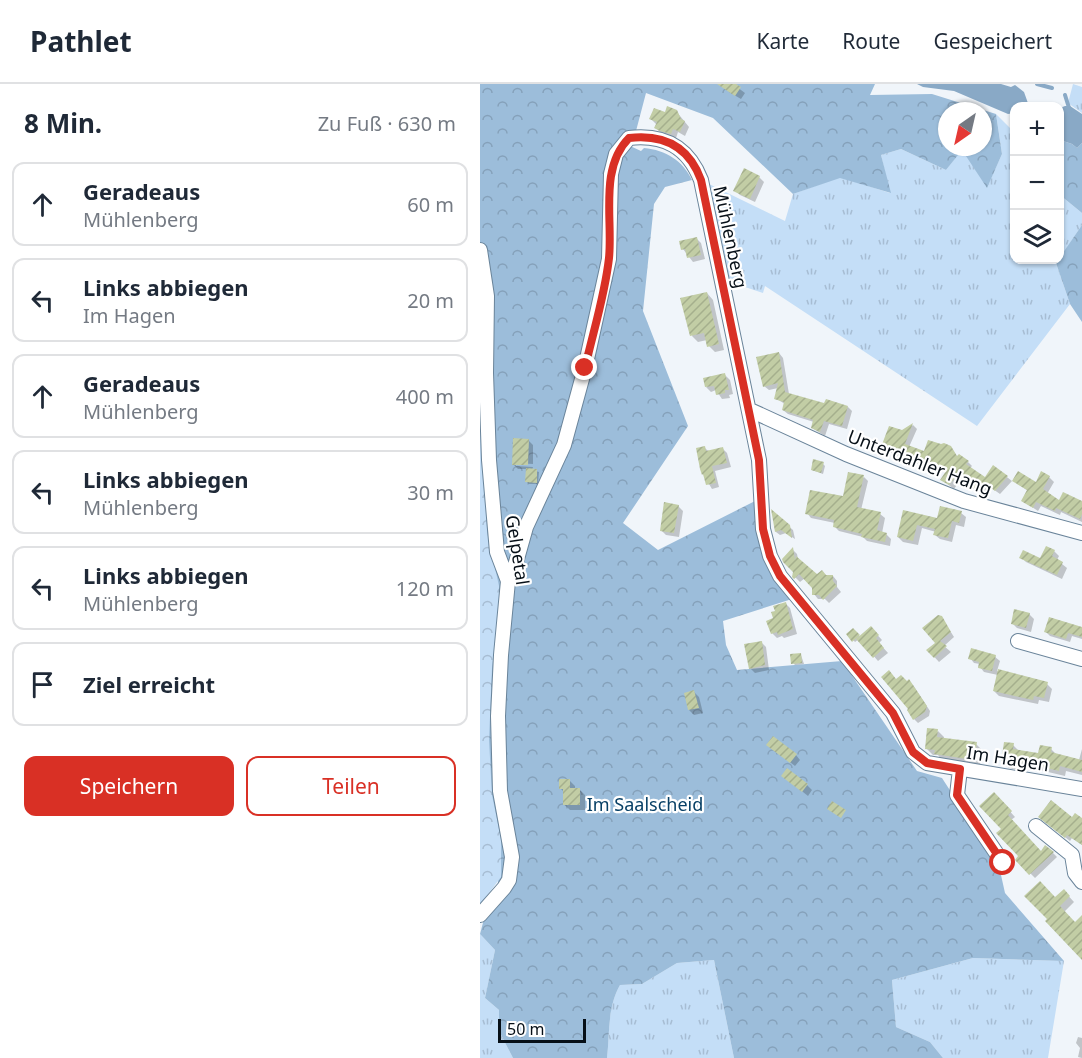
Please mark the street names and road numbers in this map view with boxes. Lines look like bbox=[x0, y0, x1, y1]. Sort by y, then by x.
street label: Mühlenberg bbox=[708, 184, 754, 290]
street label: Unterdahler Hang bbox=[844, 423, 996, 501]
street label: Gelpetal bbox=[501, 513, 535, 587]
street label: Im Hagen bbox=[965, 740, 1051, 776]

